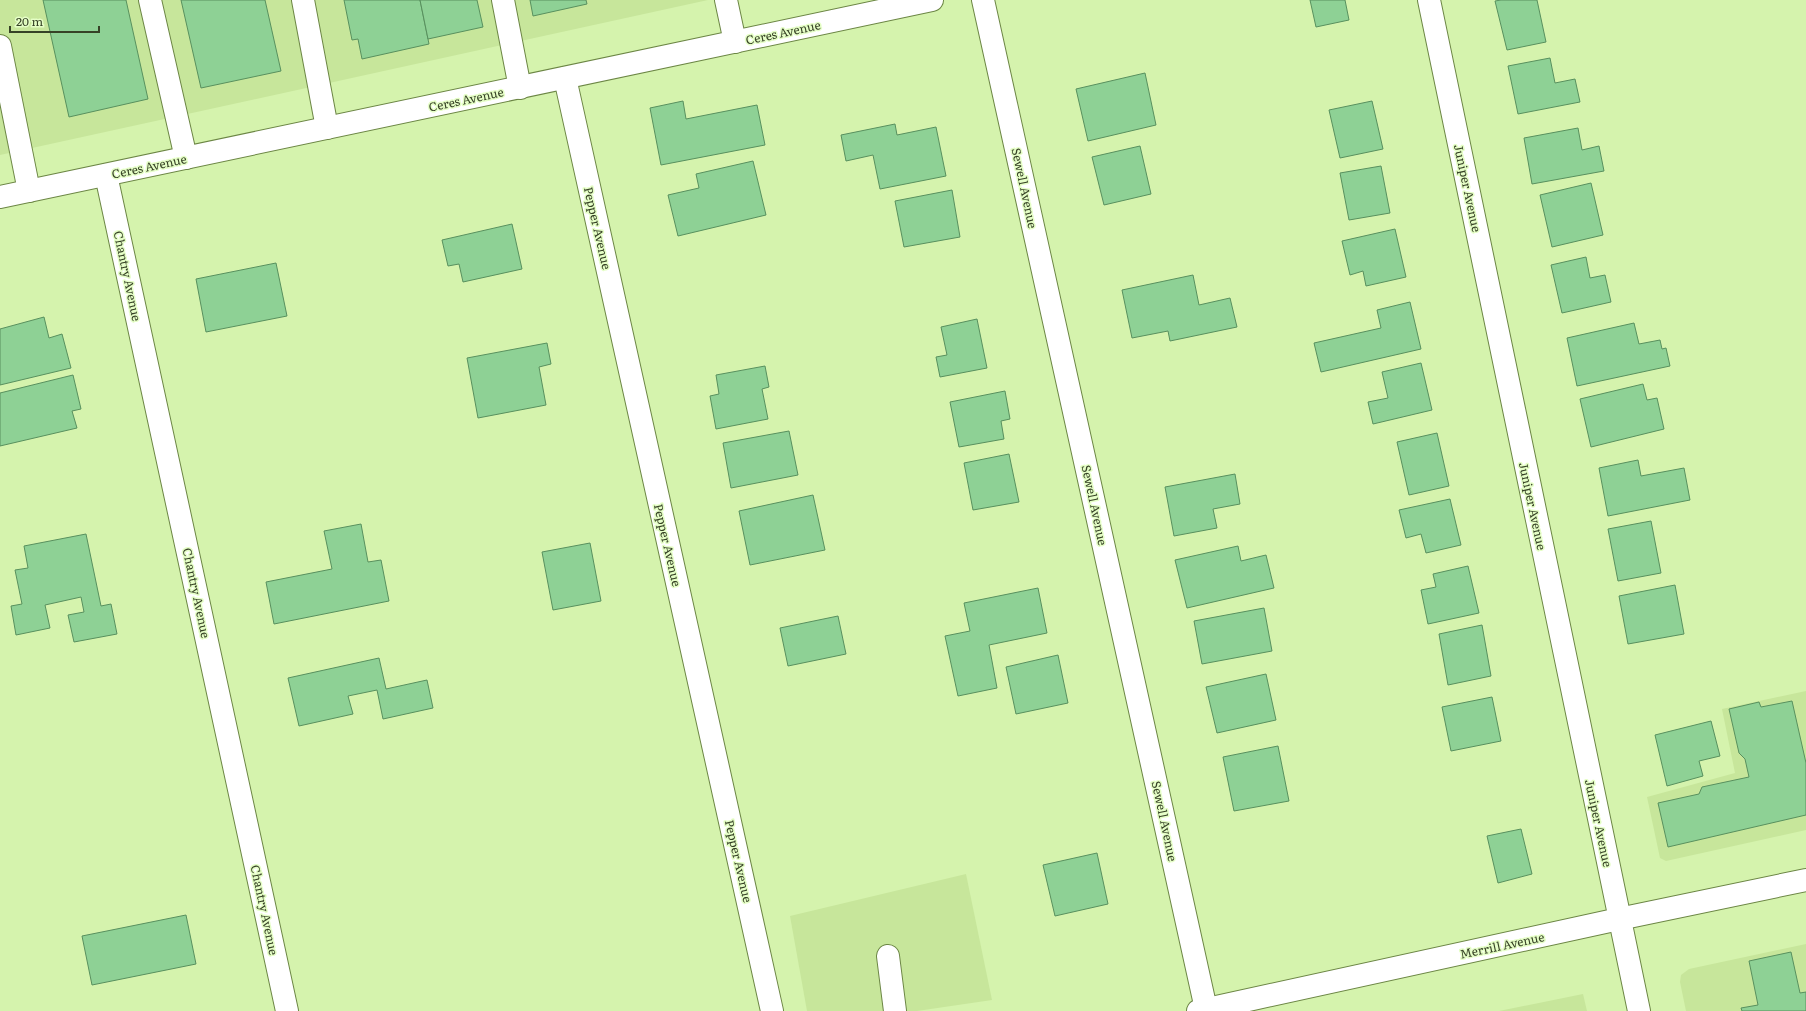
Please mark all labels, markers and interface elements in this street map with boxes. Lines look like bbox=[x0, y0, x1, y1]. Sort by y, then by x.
scale bar bbox=[10, 8, 99, 34]
text: 20 m bbox=[16, 12, 43, 30]
street label: Ceres Avenue bbox=[744, 15, 822, 49]
street label: Ceres Avenue bbox=[427, 82, 505, 116]
street label: Juniper Avenue bbox=[1450, 142, 1486, 234]
street label: Sewell Avenue bbox=[1008, 146, 1042, 230]
street label: Ceres Avenue bbox=[110, 149, 188, 183]
street label: Pepper Avenue bbox=[580, 185, 616, 271]
street label: Chantry Avenue bbox=[110, 229, 146, 323]
street label: Juniper Avenue bbox=[1515, 460, 1551, 552]
street label: Sewell Avenue bbox=[1078, 463, 1112, 547]
street label: Pepper Avenue bbox=[650, 502, 686, 588]
street label: Chantry Avenue bbox=[179, 546, 215, 640]
street label: Juniper Avenue bbox=[1581, 777, 1617, 869]
street label: Sewell Avenue bbox=[1148, 779, 1182, 863]
street label: Pepper Avenue bbox=[721, 818, 757, 904]
street label: Chantry Avenue bbox=[247, 863, 283, 957]
street label: Merrill Avenue bbox=[1458, 927, 1546, 963]

